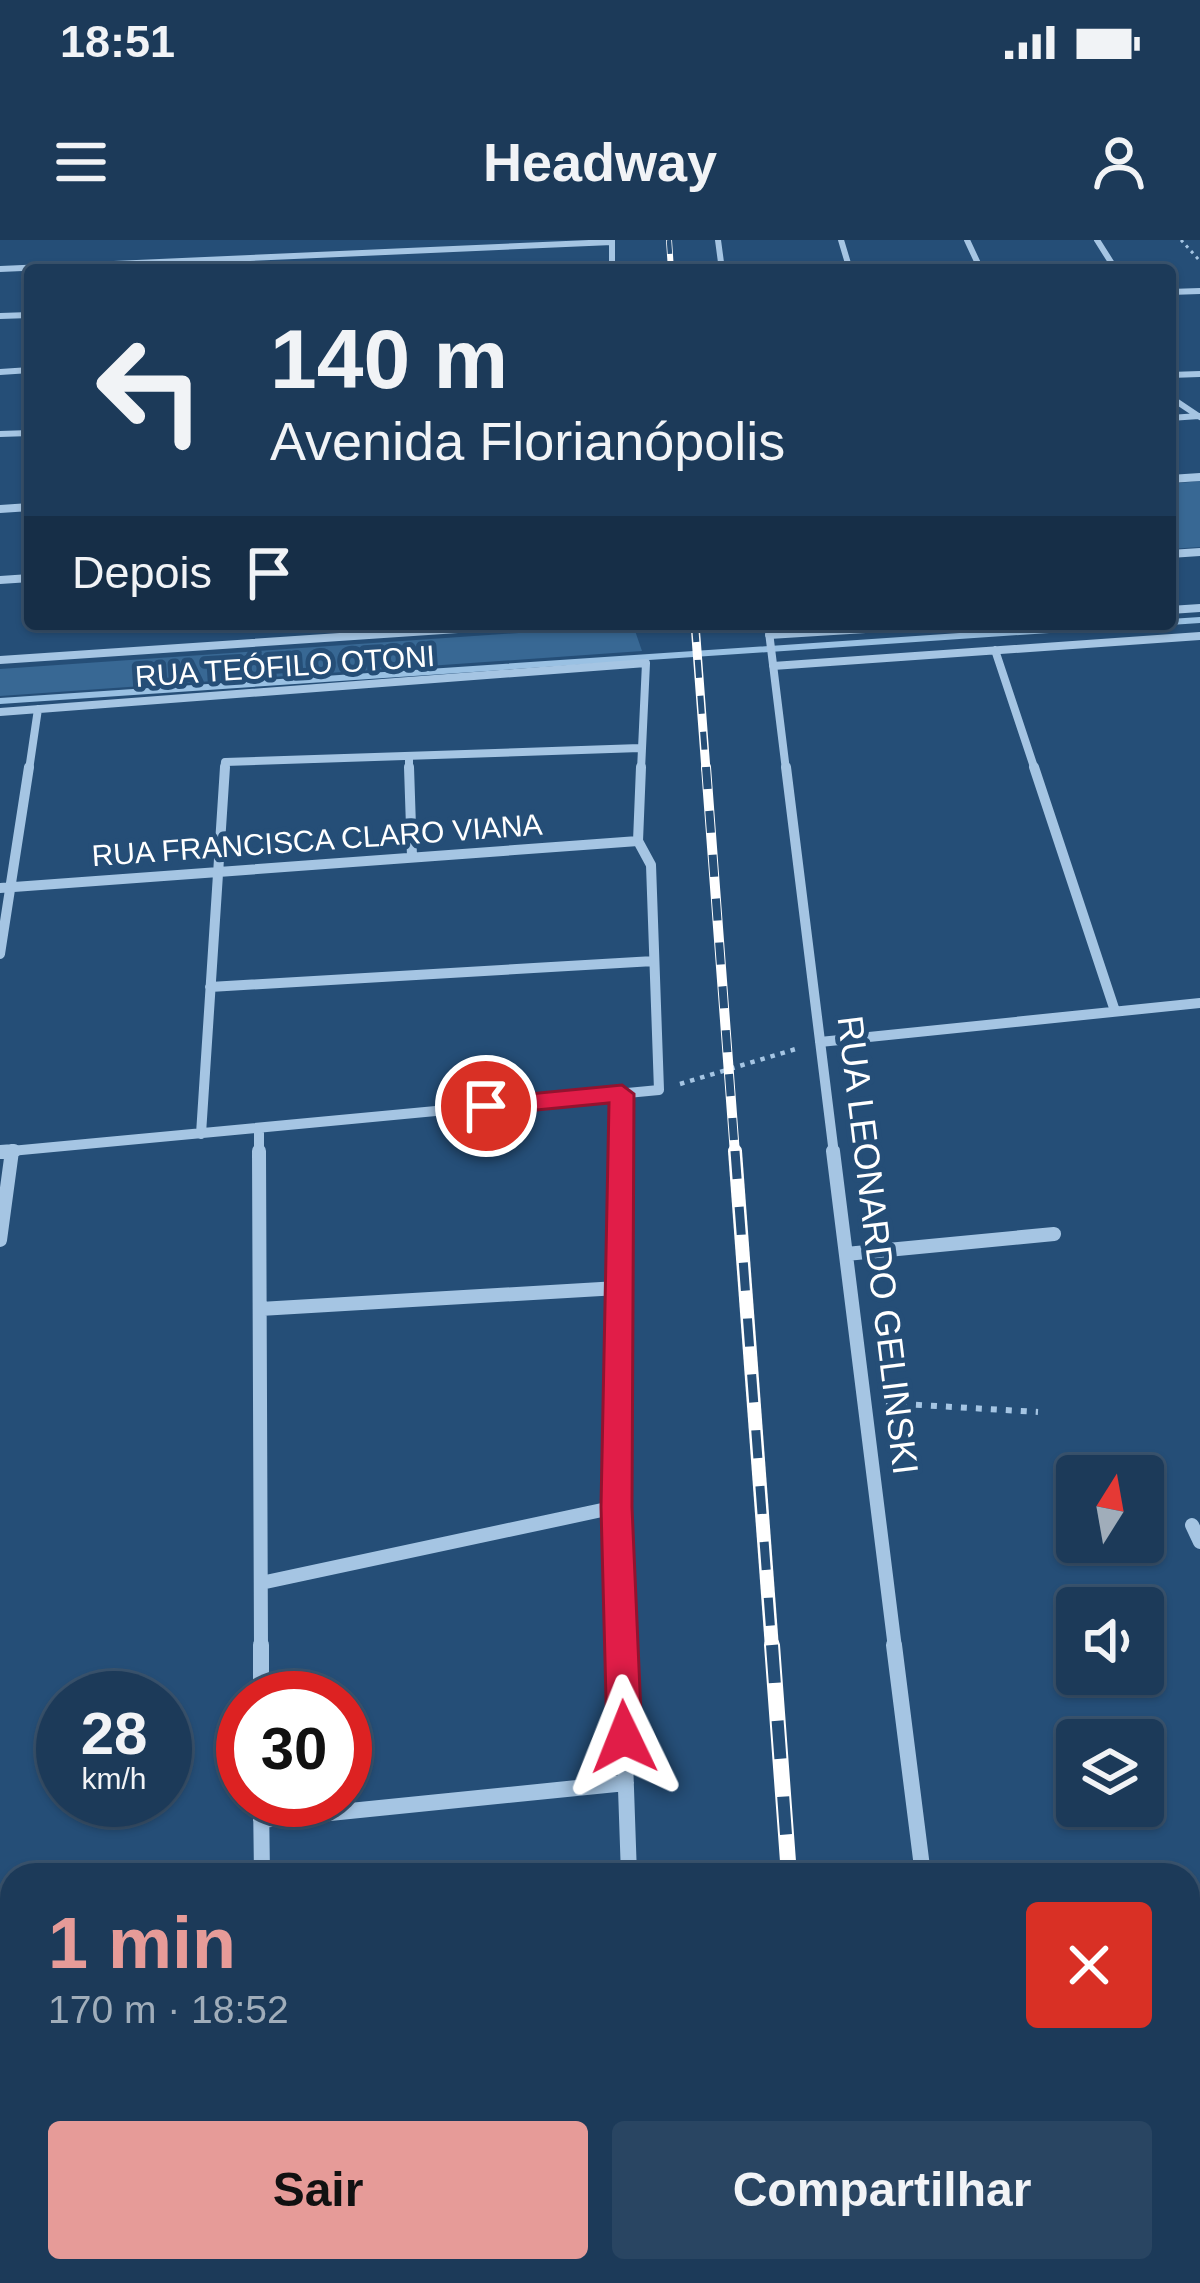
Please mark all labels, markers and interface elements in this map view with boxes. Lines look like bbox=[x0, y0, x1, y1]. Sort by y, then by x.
text: 18:51 bbox=[60, 16, 175, 67]
icon: menu bbox=[48, 129, 114, 195]
icon: person bbox=[1086, 129, 1152, 195]
text: Headway bbox=[483, 132, 717, 192]
icon: left bbox=[72, 312, 228, 468]
text: 140 m bbox=[270, 312, 508, 406]
text: Avenida Florianópolis bbox=[270, 411, 785, 471]
icon: arrive bbox=[236, 540, 302, 606]
text: Depois bbox=[72, 547, 212, 598]
street label: RUA TEÓFILO OTONI bbox=[134, 639, 436, 693]
street label: RUA FRANCISCA CLARO VIANA bbox=[91, 808, 543, 872]
street label: RUA LEONARDO GELINSKI bbox=[829, 1013, 927, 1477]
pin bbox=[435, 1055, 537, 1157]
icon: arrive bbox=[453, 1073, 519, 1139]
north arrow bbox=[1056, 1455, 1164, 1563]
map controls bbox=[1056, 1455, 1164, 1827]
button: sound bbox=[1056, 1587, 1164, 1695]
speed limit sign: 30 bbox=[216, 1671, 372, 1827]
position arrow bbox=[561, 1674, 687, 1800]
text: 28 bbox=[81, 1700, 147, 1767]
button: layers bbox=[1056, 1719, 1164, 1827]
text: km/h bbox=[81, 1762, 147, 1795]
button: close bbox=[1026, 1902, 1152, 2028]
text: 1 min bbox=[48, 1903, 236, 1983]
text: 170 m · 18:52 bbox=[48, 1988, 289, 2031]
button: Sair bbox=[48, 2121, 588, 2259]
button: Compartilhar bbox=[612, 2121, 1152, 2259]

